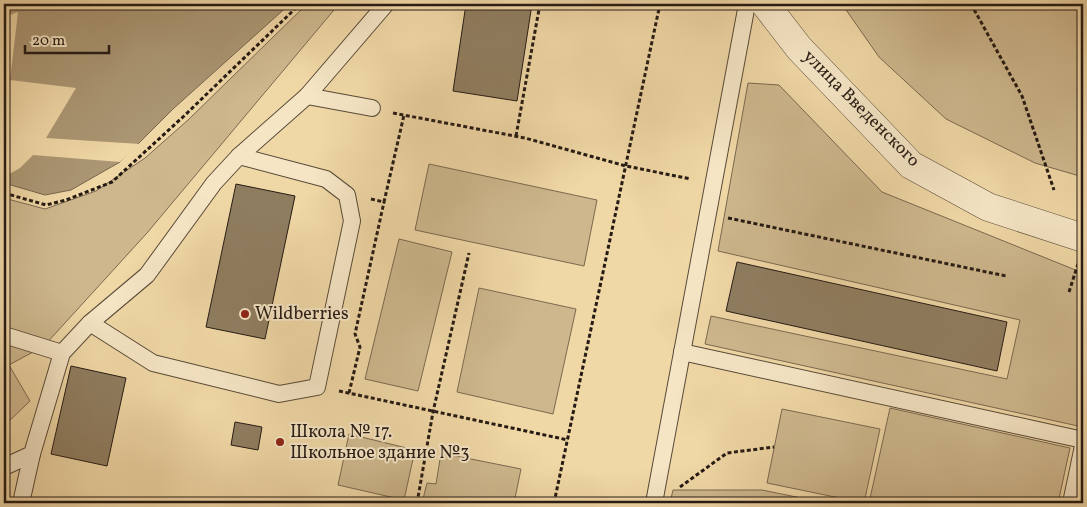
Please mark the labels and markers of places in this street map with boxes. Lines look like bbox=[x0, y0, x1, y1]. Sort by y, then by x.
place label: Wildberries bbox=[255, 302, 349, 327]
marker: Wildberries bbox=[239, 308, 251, 320]
place label: Школа № 17. Школьное здание №3 bbox=[290, 420, 470, 466]
marker: Школа № 17. Школьное здание №3 bbox=[274, 436, 286, 448]

